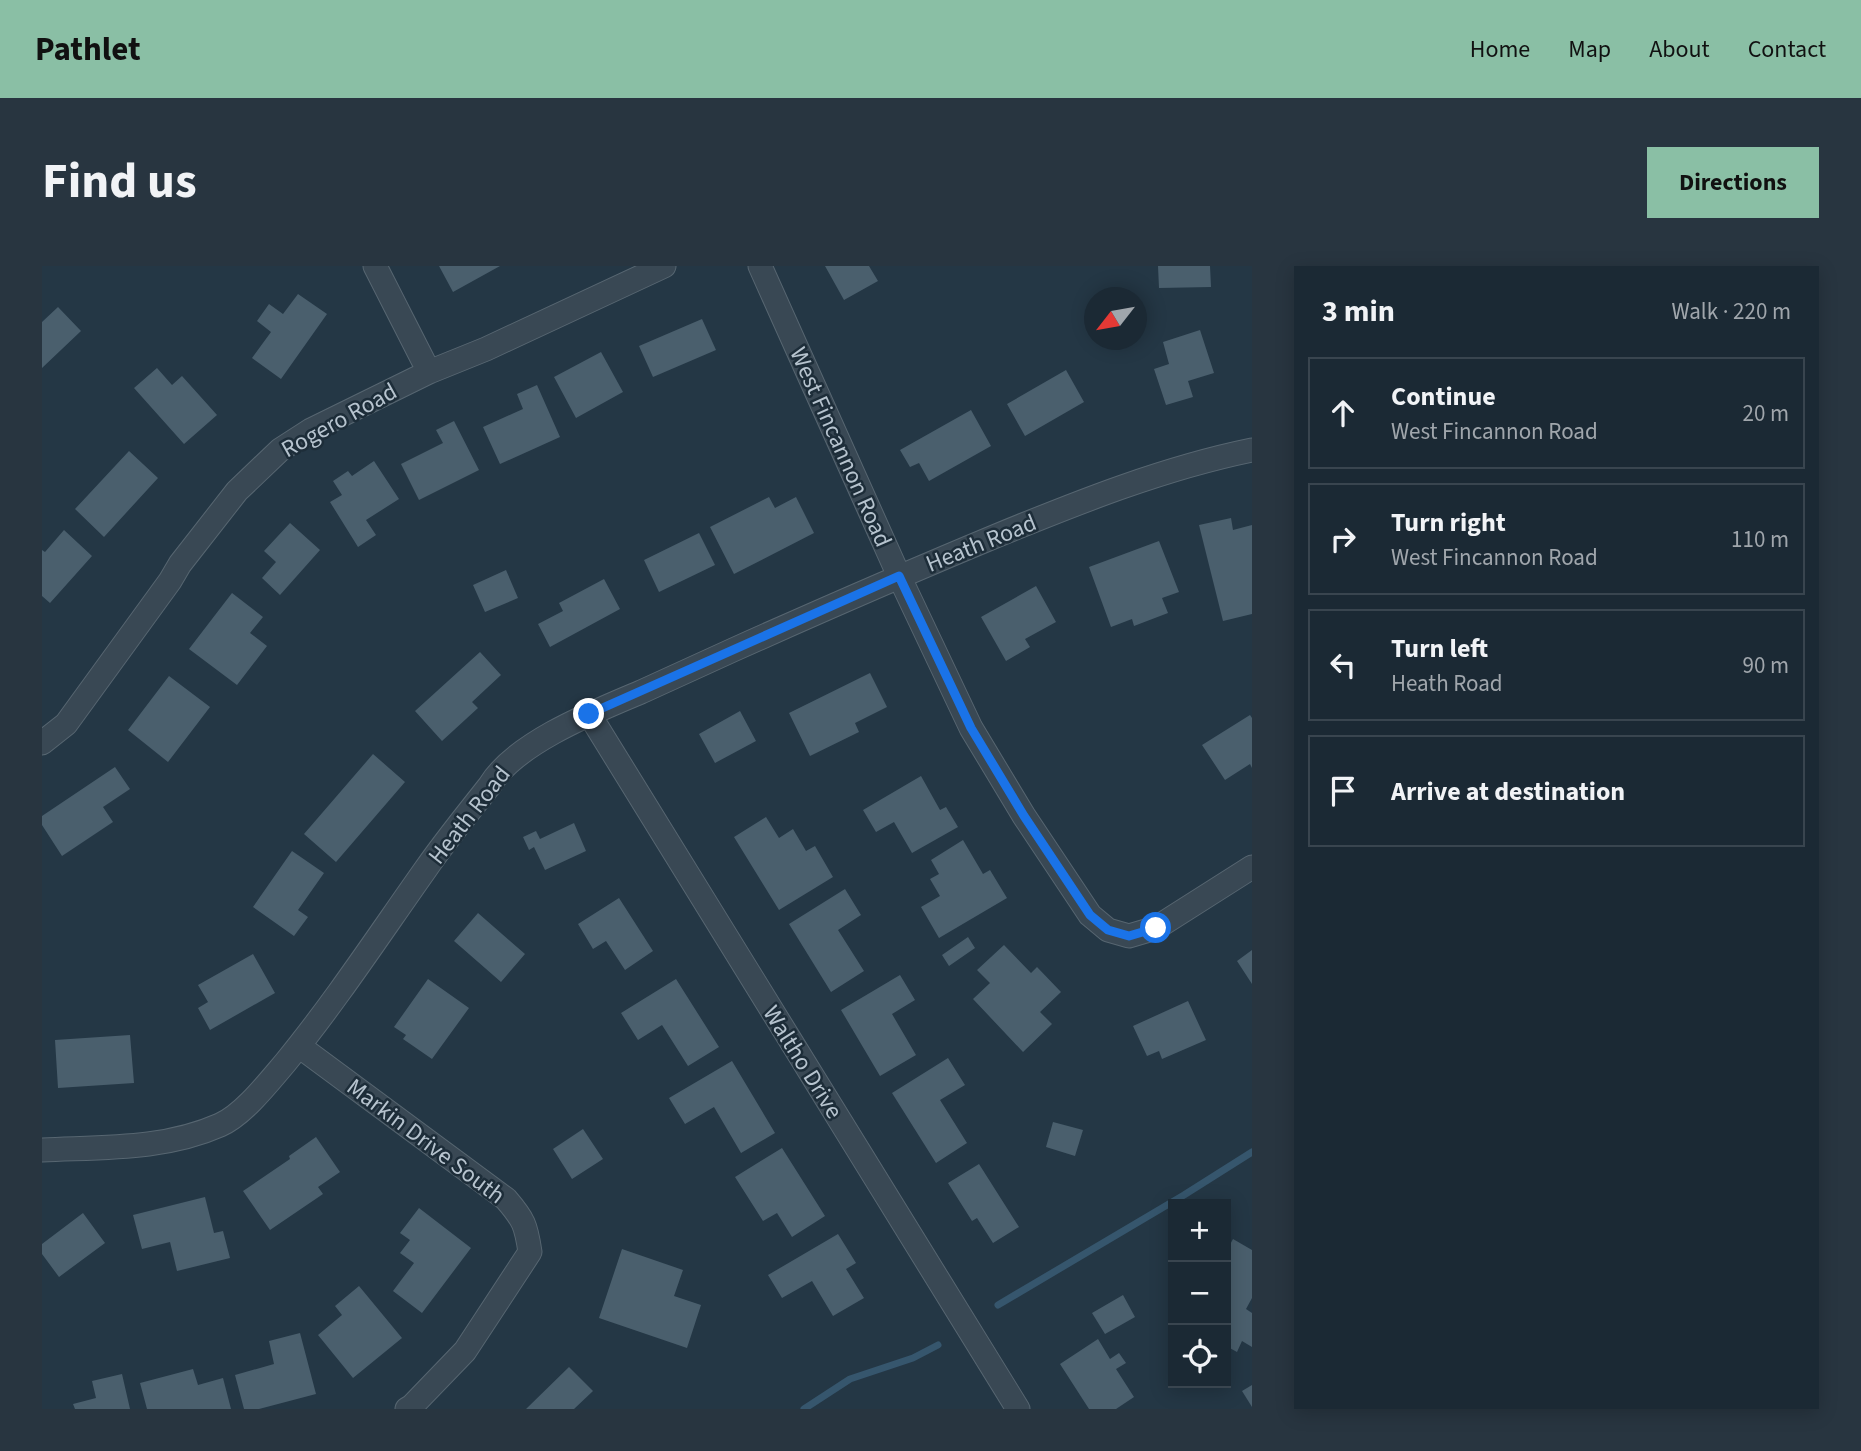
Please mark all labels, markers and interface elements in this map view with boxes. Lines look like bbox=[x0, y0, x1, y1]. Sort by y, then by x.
text: Pathlet bbox=[35, 26, 141, 73]
text: Home bbox=[1470, 32, 1530, 67]
text: Map bbox=[1568, 32, 1611, 67]
text: About bbox=[1649, 32, 1710, 67]
text: Contact bbox=[1748, 32, 1826, 67]
text: Find us bbox=[42, 147, 197, 217]
button: Directions bbox=[1647, 147, 1819, 218]
north arrow bbox=[1084, 287, 1147, 350]
text: 3 min bbox=[1322, 290, 1395, 333]
text: Walk · 220 m bbox=[1672, 295, 1791, 328]
street label: West Fincannon Road bbox=[781, 342, 900, 553]
street label: Rogero Road bbox=[275, 374, 403, 467]
text: Continue bbox=[1391, 378, 1496, 415]
icon: ahead bbox=[1324, 394, 1362, 432]
text: 20 m bbox=[1742, 397, 1789, 430]
text: West Fincannon Road bbox=[1391, 415, 1598, 448]
text: Turn right bbox=[1391, 504, 1506, 541]
street label: Heath Road bbox=[921, 505, 1042, 582]
icon: right bbox=[1324, 520, 1362, 558]
text: 110 m bbox=[1731, 523, 1789, 556]
text: West Fincannon Road bbox=[1391, 541, 1598, 574]
text: Turn left bbox=[1391, 630, 1488, 667]
icon: left bbox=[1324, 646, 1362, 684]
text: 90 m bbox=[1742, 649, 1789, 682]
text: Heath Road bbox=[1391, 667, 1503, 700]
route end bbox=[573, 698, 604, 729]
street label: Heath Road bbox=[420, 759, 519, 872]
icon: arrive bbox=[1324, 772, 1362, 810]
text: Arrive at destination bbox=[1391, 773, 1625, 810]
route start bbox=[1140, 912, 1171, 943]
street label: Waltho Drive bbox=[754, 999, 851, 1126]
street label: Markin Drive South bbox=[339, 1070, 512, 1213]
map controls bbox=[1168, 1199, 1231, 1388]
button: + bbox=[1168, 1199, 1231, 1262]
button: − bbox=[1168, 1262, 1231, 1325]
button: locate bbox=[1168, 1325, 1231, 1388]

